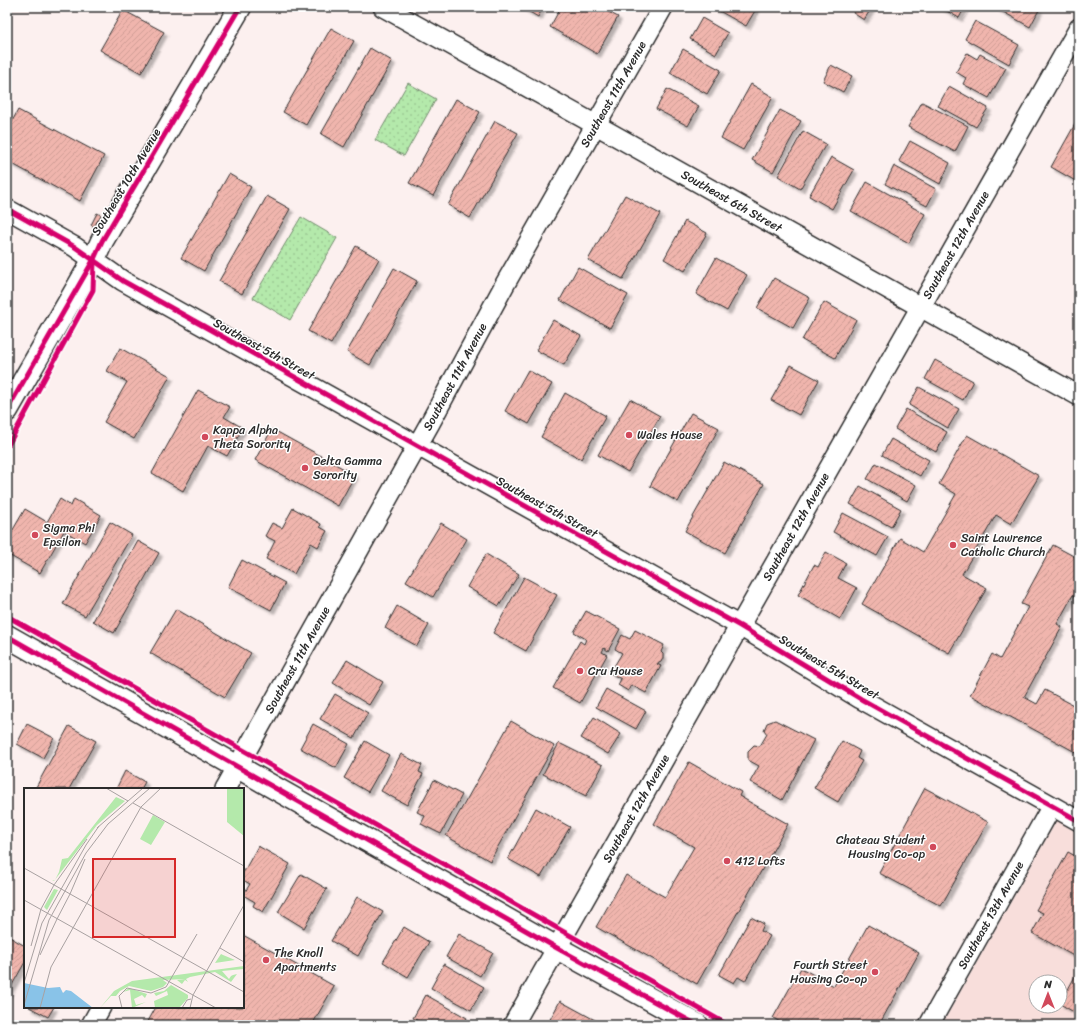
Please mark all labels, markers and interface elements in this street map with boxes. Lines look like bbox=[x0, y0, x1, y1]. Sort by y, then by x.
street label: Southeast 11th Avenue bbox=[574, 36, 653, 152]
street label: Southeast 10th Avenue bbox=[85, 124, 167, 240]
street label: Southeast 6th Street bbox=[677, 164, 787, 239]
street label: Southeast 12th Avenue bbox=[916, 186, 996, 303]
street label: Southeast 5th Street bbox=[209, 312, 320, 387]
street label: Southeast 11th Avenue bbox=[417, 319, 493, 435]
place label: Kappa Alpha Theta Sorority bbox=[213, 419, 291, 455]
place label: Wales House bbox=[637, 424, 702, 446]
marker: Wales House bbox=[624, 430, 634, 440]
marker: Kappa Alpha Theta Sorority bbox=[200, 432, 210, 442]
place label: Delta Gamma Sorority bbox=[313, 450, 382, 486]
marker: Delta Gamma Sorority bbox=[300, 463, 310, 473]
street label: Southeast 12th Avenue bbox=[756, 468, 836, 585]
street label: Southeast 5th Street bbox=[492, 470, 603, 545]
place label: Sigma Phi Epsilon bbox=[43, 517, 96, 553]
place label: Saint Lawrence Catholic Church bbox=[961, 527, 1045, 563]
marker: Sigma Phi Epsilon bbox=[30, 530, 40, 540]
marker: Saint Lawrence Catholic Church bbox=[948, 540, 958, 550]
street label: Southeast 11th Avenue bbox=[258, 602, 336, 718]
street label: Southeast 5th Street bbox=[775, 628, 884, 706]
place label: Cru House bbox=[588, 660, 643, 682]
marker: Cru House bbox=[575, 666, 585, 676]
street label: Southeast 12th Avenue bbox=[596, 750, 676, 867]
inset map bbox=[24, 788, 244, 1008]
place label: Chateau Student Housing Co-op bbox=[836, 829, 926, 865]
marker: Chateau Student Housing Co-op bbox=[928, 842, 938, 852]
place label: 412 Lofts bbox=[735, 850, 785, 872]
marker: 412 Lofts bbox=[722, 856, 732, 866]
street label: Southeast 13th Avenue bbox=[951, 857, 1030, 974]
place label: The Knoll Apartments bbox=[273, 942, 337, 978]
place label: Fourth Street Housing Co-op bbox=[790, 954, 868, 990]
marker: The Knoll Apartments bbox=[261, 955, 271, 965]
marker: Fourth Street Housing Co-op bbox=[870, 967, 880, 977]
north arrow bbox=[1028, 974, 1068, 1014]
text: N bbox=[1043, 975, 1052, 994]

